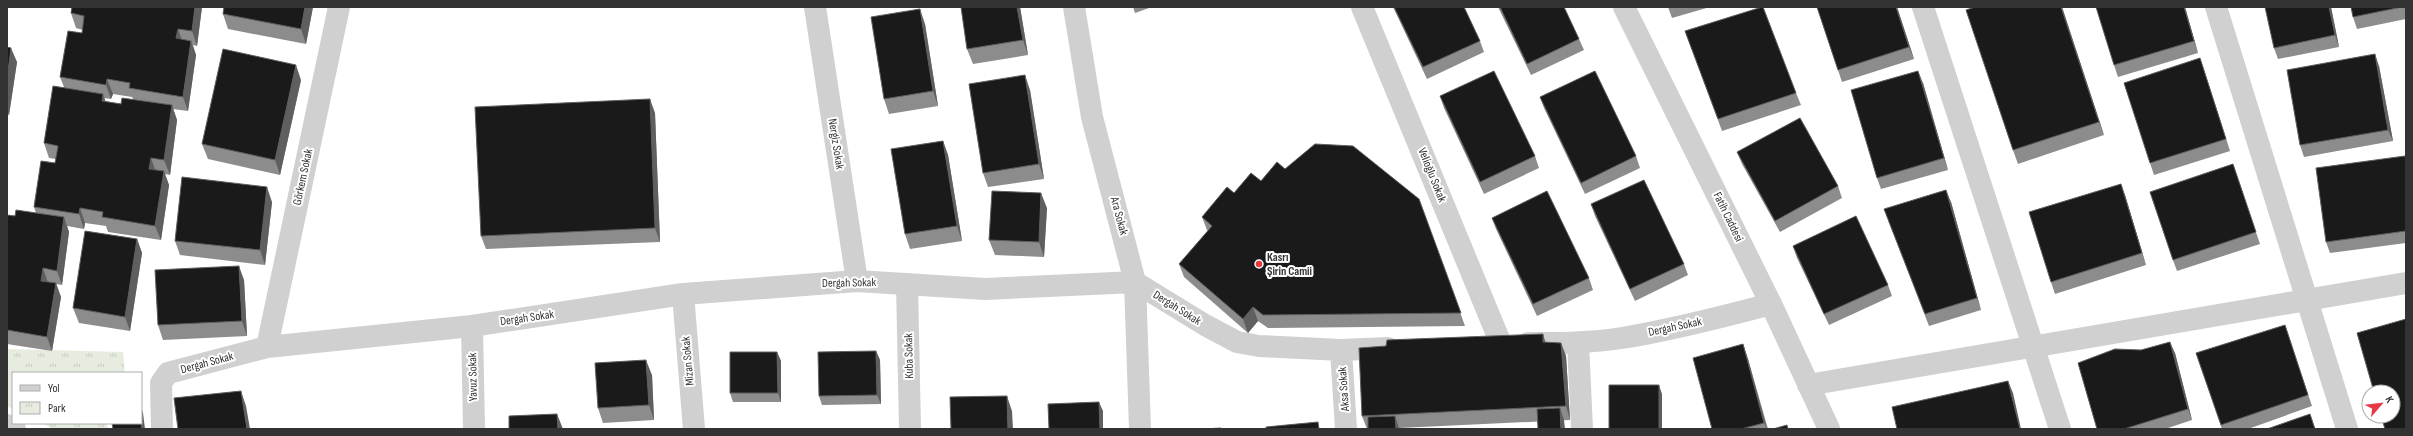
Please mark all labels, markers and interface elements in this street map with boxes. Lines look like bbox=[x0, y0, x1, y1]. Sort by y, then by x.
street label: Nergiz Sokak bbox=[825, 118, 847, 171]
street label: Velioğlu Sokak bbox=[1414, 146, 1450, 205]
street label: Görkem Sokak bbox=[290, 147, 316, 207]
street label: Fatih Caddesi bbox=[1710, 190, 1746, 244]
street label: Ara Sokak bbox=[1106, 194, 1131, 237]
place label: Kasrı Şirin Camii bbox=[1267, 250, 1312, 279]
marker: Kasrı Şirin Camii bbox=[1254, 259, 1264, 269]
street label: Dergah Sokak bbox=[822, 275, 877, 291]
street label: Dergah Sokak bbox=[1150, 287, 1204, 329]
street label: Dergah Sokak bbox=[499, 307, 555, 329]
street label: Dergah Sokak bbox=[1647, 314, 1703, 340]
street label: Kuba Sokak bbox=[901, 333, 917, 379]
street label: Mizan Sokak bbox=[678, 335, 698, 386]
street label: Dergah Sokak bbox=[179, 349, 235, 377]
street label: Yavuz Sokak bbox=[465, 352, 481, 402]
street label: Aksa Sokak bbox=[1335, 366, 1353, 413]
legend bbox=[12, 372, 142, 424]
text: Yol bbox=[48, 381, 60, 396]
north arrow bbox=[2361, 384, 2401, 424]
text: K bbox=[2382, 394, 2397, 405]
text: Park bbox=[48, 401, 66, 416]

